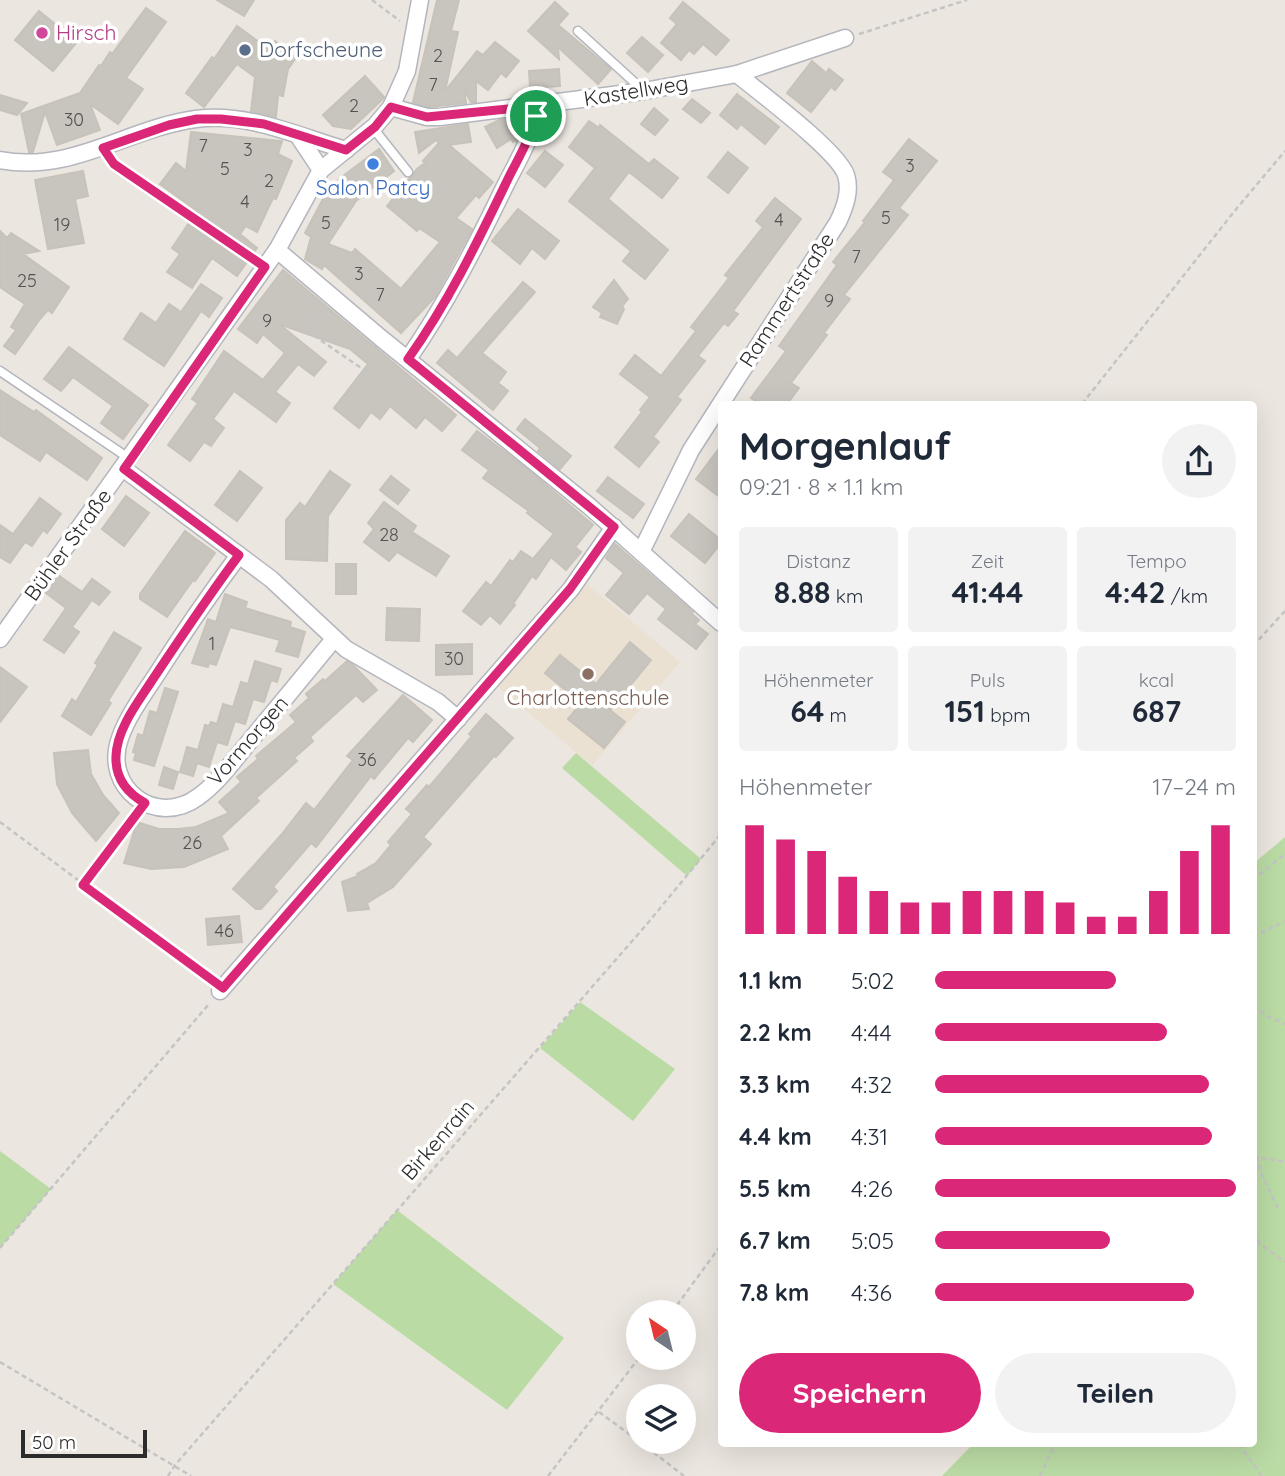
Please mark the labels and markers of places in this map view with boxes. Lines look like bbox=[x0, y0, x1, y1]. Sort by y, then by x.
place label: Hirsch bbox=[56, 19, 116, 45]
marker: Hirsch bbox=[34, 25, 50, 41]
place label: Dorfscheune bbox=[259, 36, 383, 62]
marker: Dorfscheune bbox=[237, 42, 253, 58]
pin bbox=[506, 86, 566, 146]
marker: Salon Patcy bbox=[365, 156, 381, 172]
place label: Salon Patcy bbox=[316, 174, 430, 200]
marker: Charlottenschule bbox=[580, 666, 596, 682]
place label: Charlottenschule bbox=[507, 684, 669, 710]

